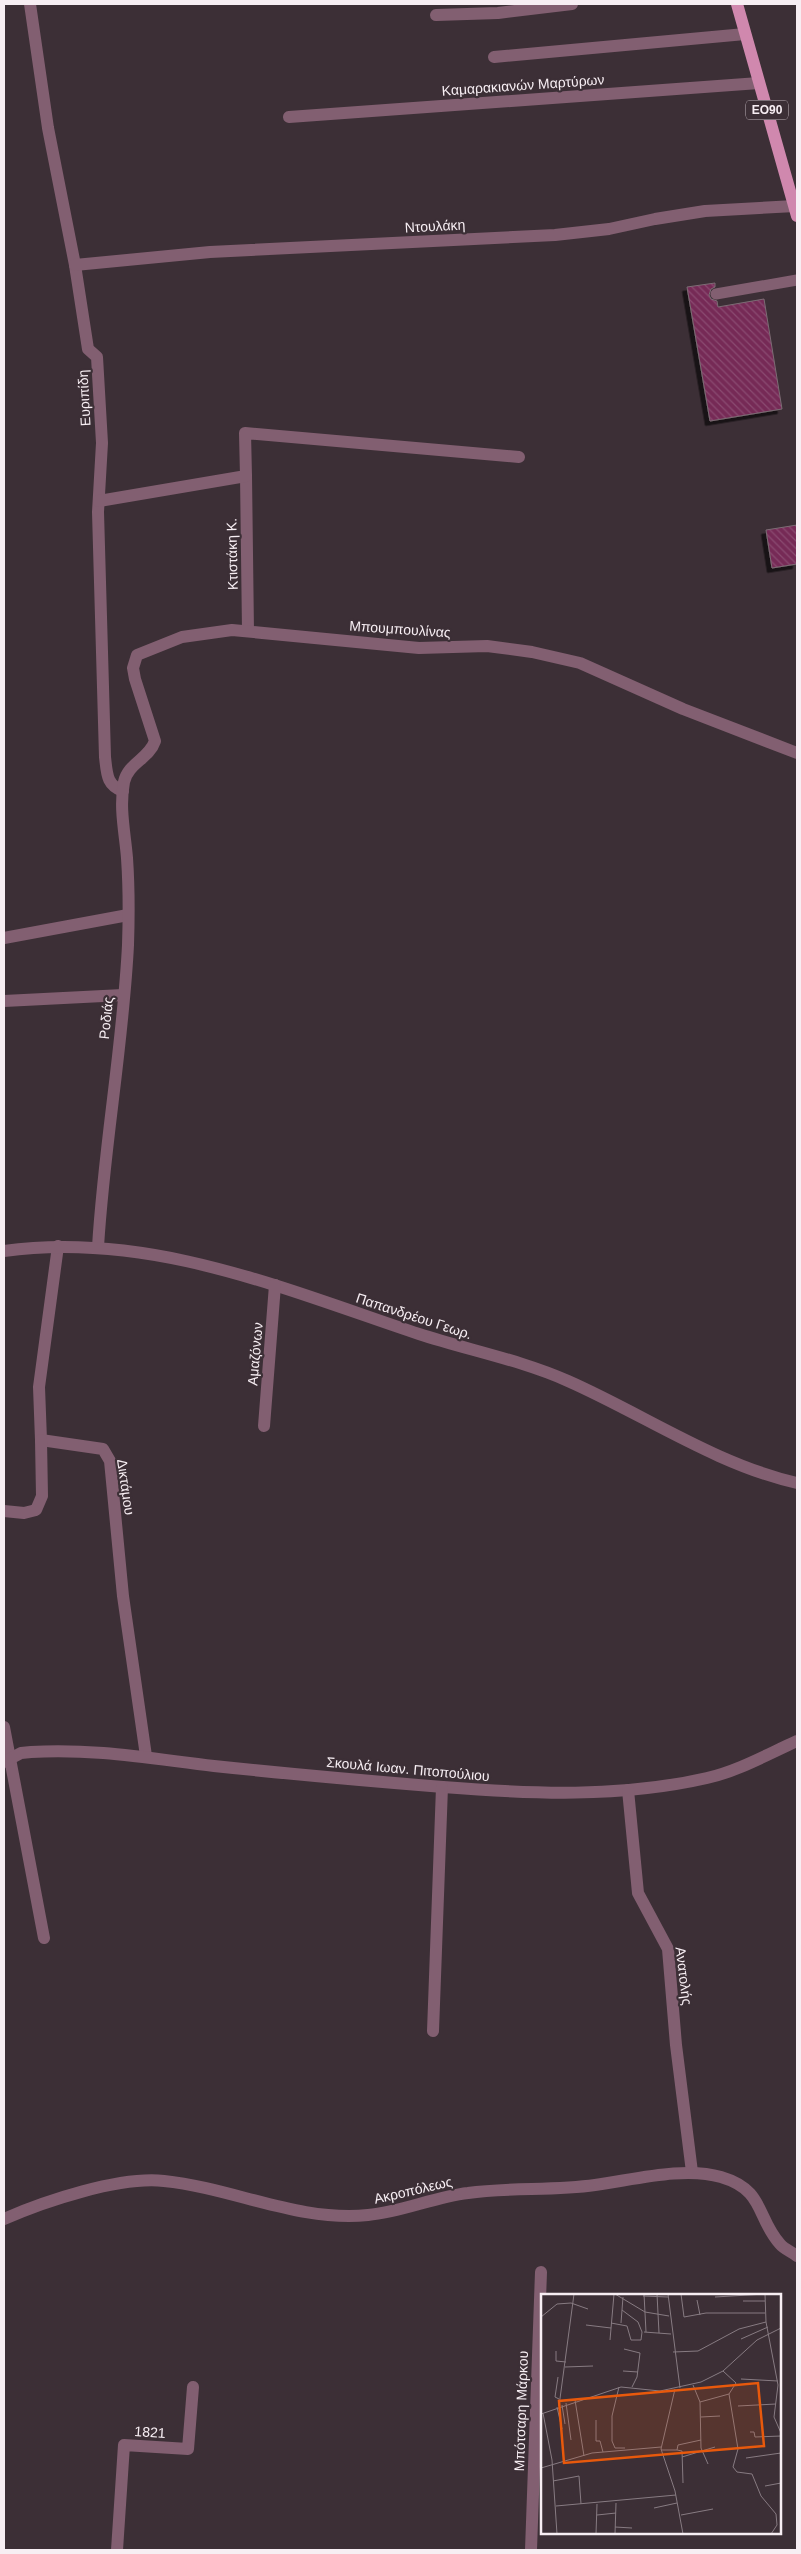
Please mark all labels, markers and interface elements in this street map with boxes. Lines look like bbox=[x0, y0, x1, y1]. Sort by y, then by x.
street label: Καμαρακιανών Μαρτύρων bbox=[441, 71, 605, 99]
road number: ΕΟ90 bbox=[746, 100, 788, 120]
street label: Ντουλάκη bbox=[404, 216, 466, 236]
street label: Ευριπίδη bbox=[75, 369, 93, 427]
street label: Κτιστάκη Κ. bbox=[223, 518, 241, 590]
street label: Μπουμπουλίνας bbox=[349, 617, 451, 641]
street label: Ροδιάς bbox=[96, 996, 116, 1040]
street label: Παπανδρέου Γεωρ. bbox=[354, 1290, 474, 1342]
street label: Αμαζόνων bbox=[244, 1322, 266, 1386]
street label: Δικτάμου bbox=[114, 1458, 138, 1516]
street label: Σκουλά Ιωαν. Πιτοπούλιου bbox=[326, 1754, 490, 1784]
street label: Ανατολής bbox=[672, 1946, 696, 2006]
street label: Ακροπόλεως bbox=[372, 2173, 454, 2207]
inset map bbox=[541, 2294, 781, 2534]
street label: Μπότσαρη Μάρκου bbox=[511, 2350, 531, 2472]
street label: 1821 bbox=[134, 2423, 166, 2441]

